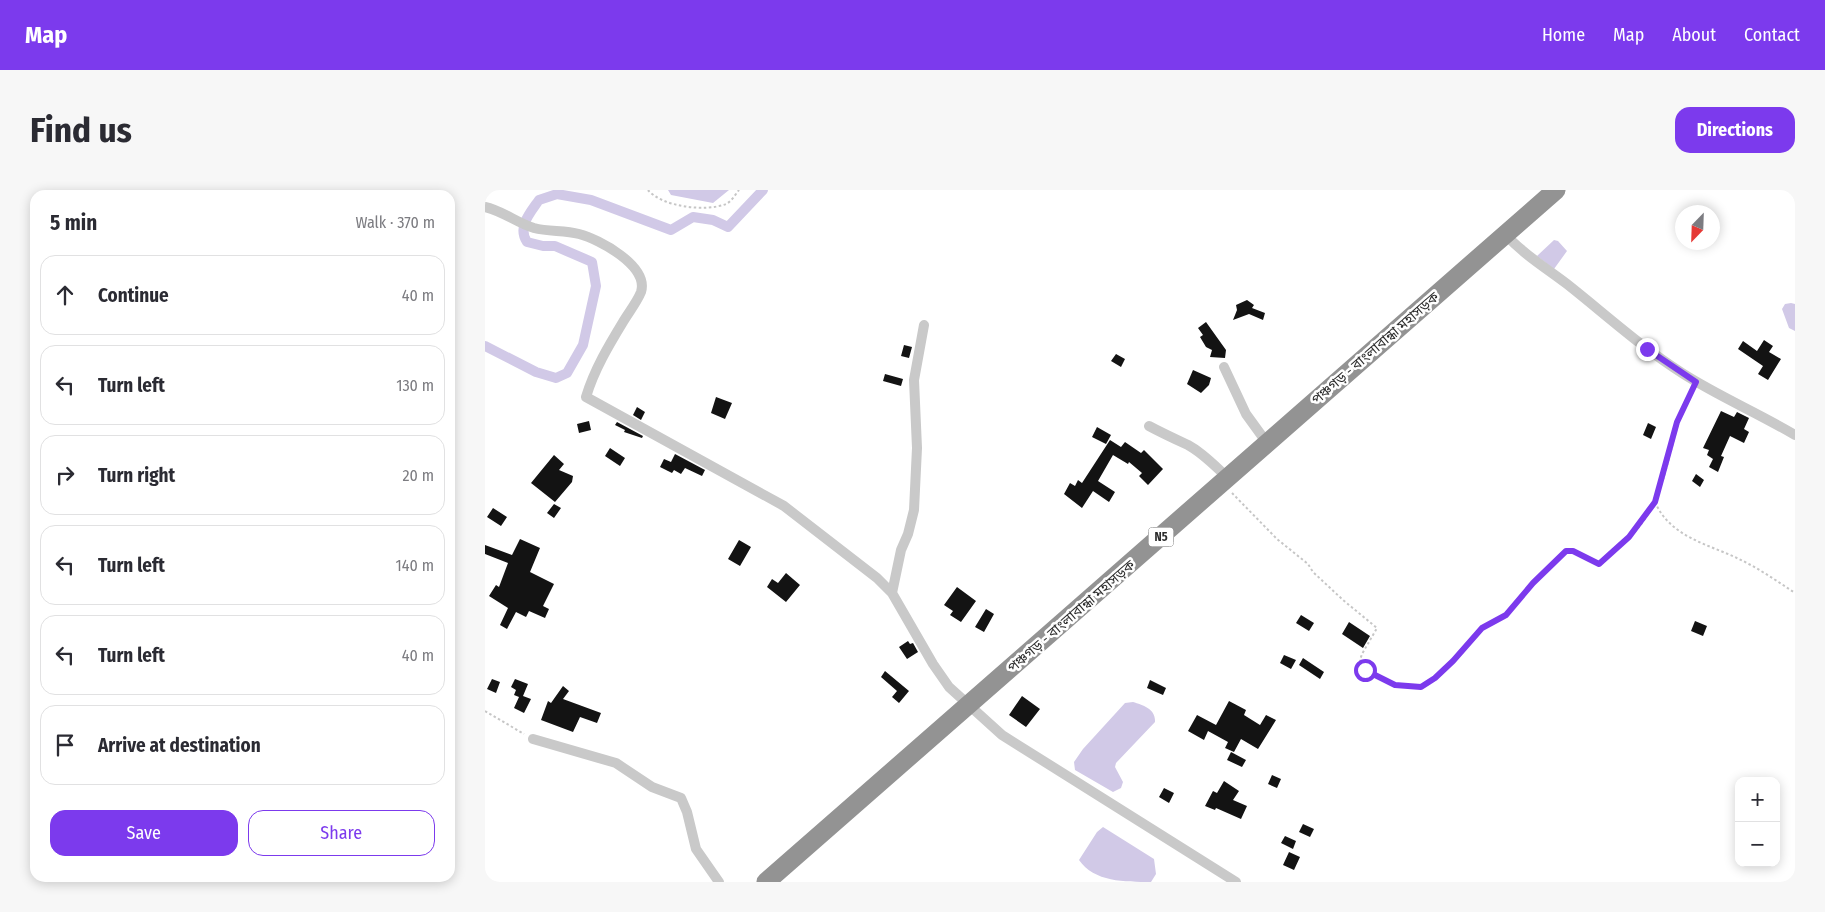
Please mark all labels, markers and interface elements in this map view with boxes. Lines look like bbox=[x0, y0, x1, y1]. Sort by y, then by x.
text: Map bbox=[25, 21, 67, 49]
text: Home bbox=[1542, 24, 1585, 46]
text: Map bbox=[1613, 24, 1644, 46]
text: About bbox=[1672, 24, 1716, 46]
text: Contact bbox=[1744, 24, 1800, 46]
button: Directions bbox=[1675, 107, 1795, 153]
text: Find us bbox=[30, 109, 132, 151]
north arrow bbox=[1675, 205, 1720, 250]
text: 5 min bbox=[50, 210, 97, 236]
text: Walk · 370 m bbox=[355, 213, 435, 232]
icon: ahead bbox=[51, 281, 79, 309]
text: Continue bbox=[98, 284, 169, 307]
text: 40 m bbox=[402, 286, 434, 305]
street label: পঞ্চগড় - বাংলাবান্ধা মহাসড়ক bbox=[1308, 288, 1443, 408]
route end bbox=[1636, 338, 1659, 361]
icon: left bbox=[51, 371, 79, 399]
text: Turn left bbox=[98, 374, 165, 397]
text: 130 m bbox=[396, 376, 434, 395]
icon: right bbox=[51, 461, 79, 489]
text: Turn right bbox=[98, 464, 175, 487]
text: 20 m bbox=[403, 466, 434, 485]
road number: N5 bbox=[1149, 528, 1173, 547]
icon: left bbox=[51, 551, 79, 579]
text: Turn left bbox=[98, 554, 165, 577]
text: 140 m bbox=[396, 556, 434, 575]
street label: পঞ্চগড় - বাংলাবান্ধা মহাসড়ক bbox=[1004, 556, 1139, 676]
icon: left bbox=[51, 641, 79, 669]
text: Turn left bbox=[98, 644, 165, 667]
text: 40 m bbox=[402, 646, 434, 665]
route start bbox=[1354, 659, 1377, 682]
icon: arrive bbox=[51, 731, 79, 759]
text: Arrive at destination bbox=[98, 734, 261, 757]
map controls bbox=[1735, 777, 1780, 867]
button: + bbox=[1735, 777, 1780, 822]
button: Save bbox=[50, 810, 238, 856]
button: Share bbox=[248, 810, 435, 856]
button: − bbox=[1735, 822, 1780, 867]

